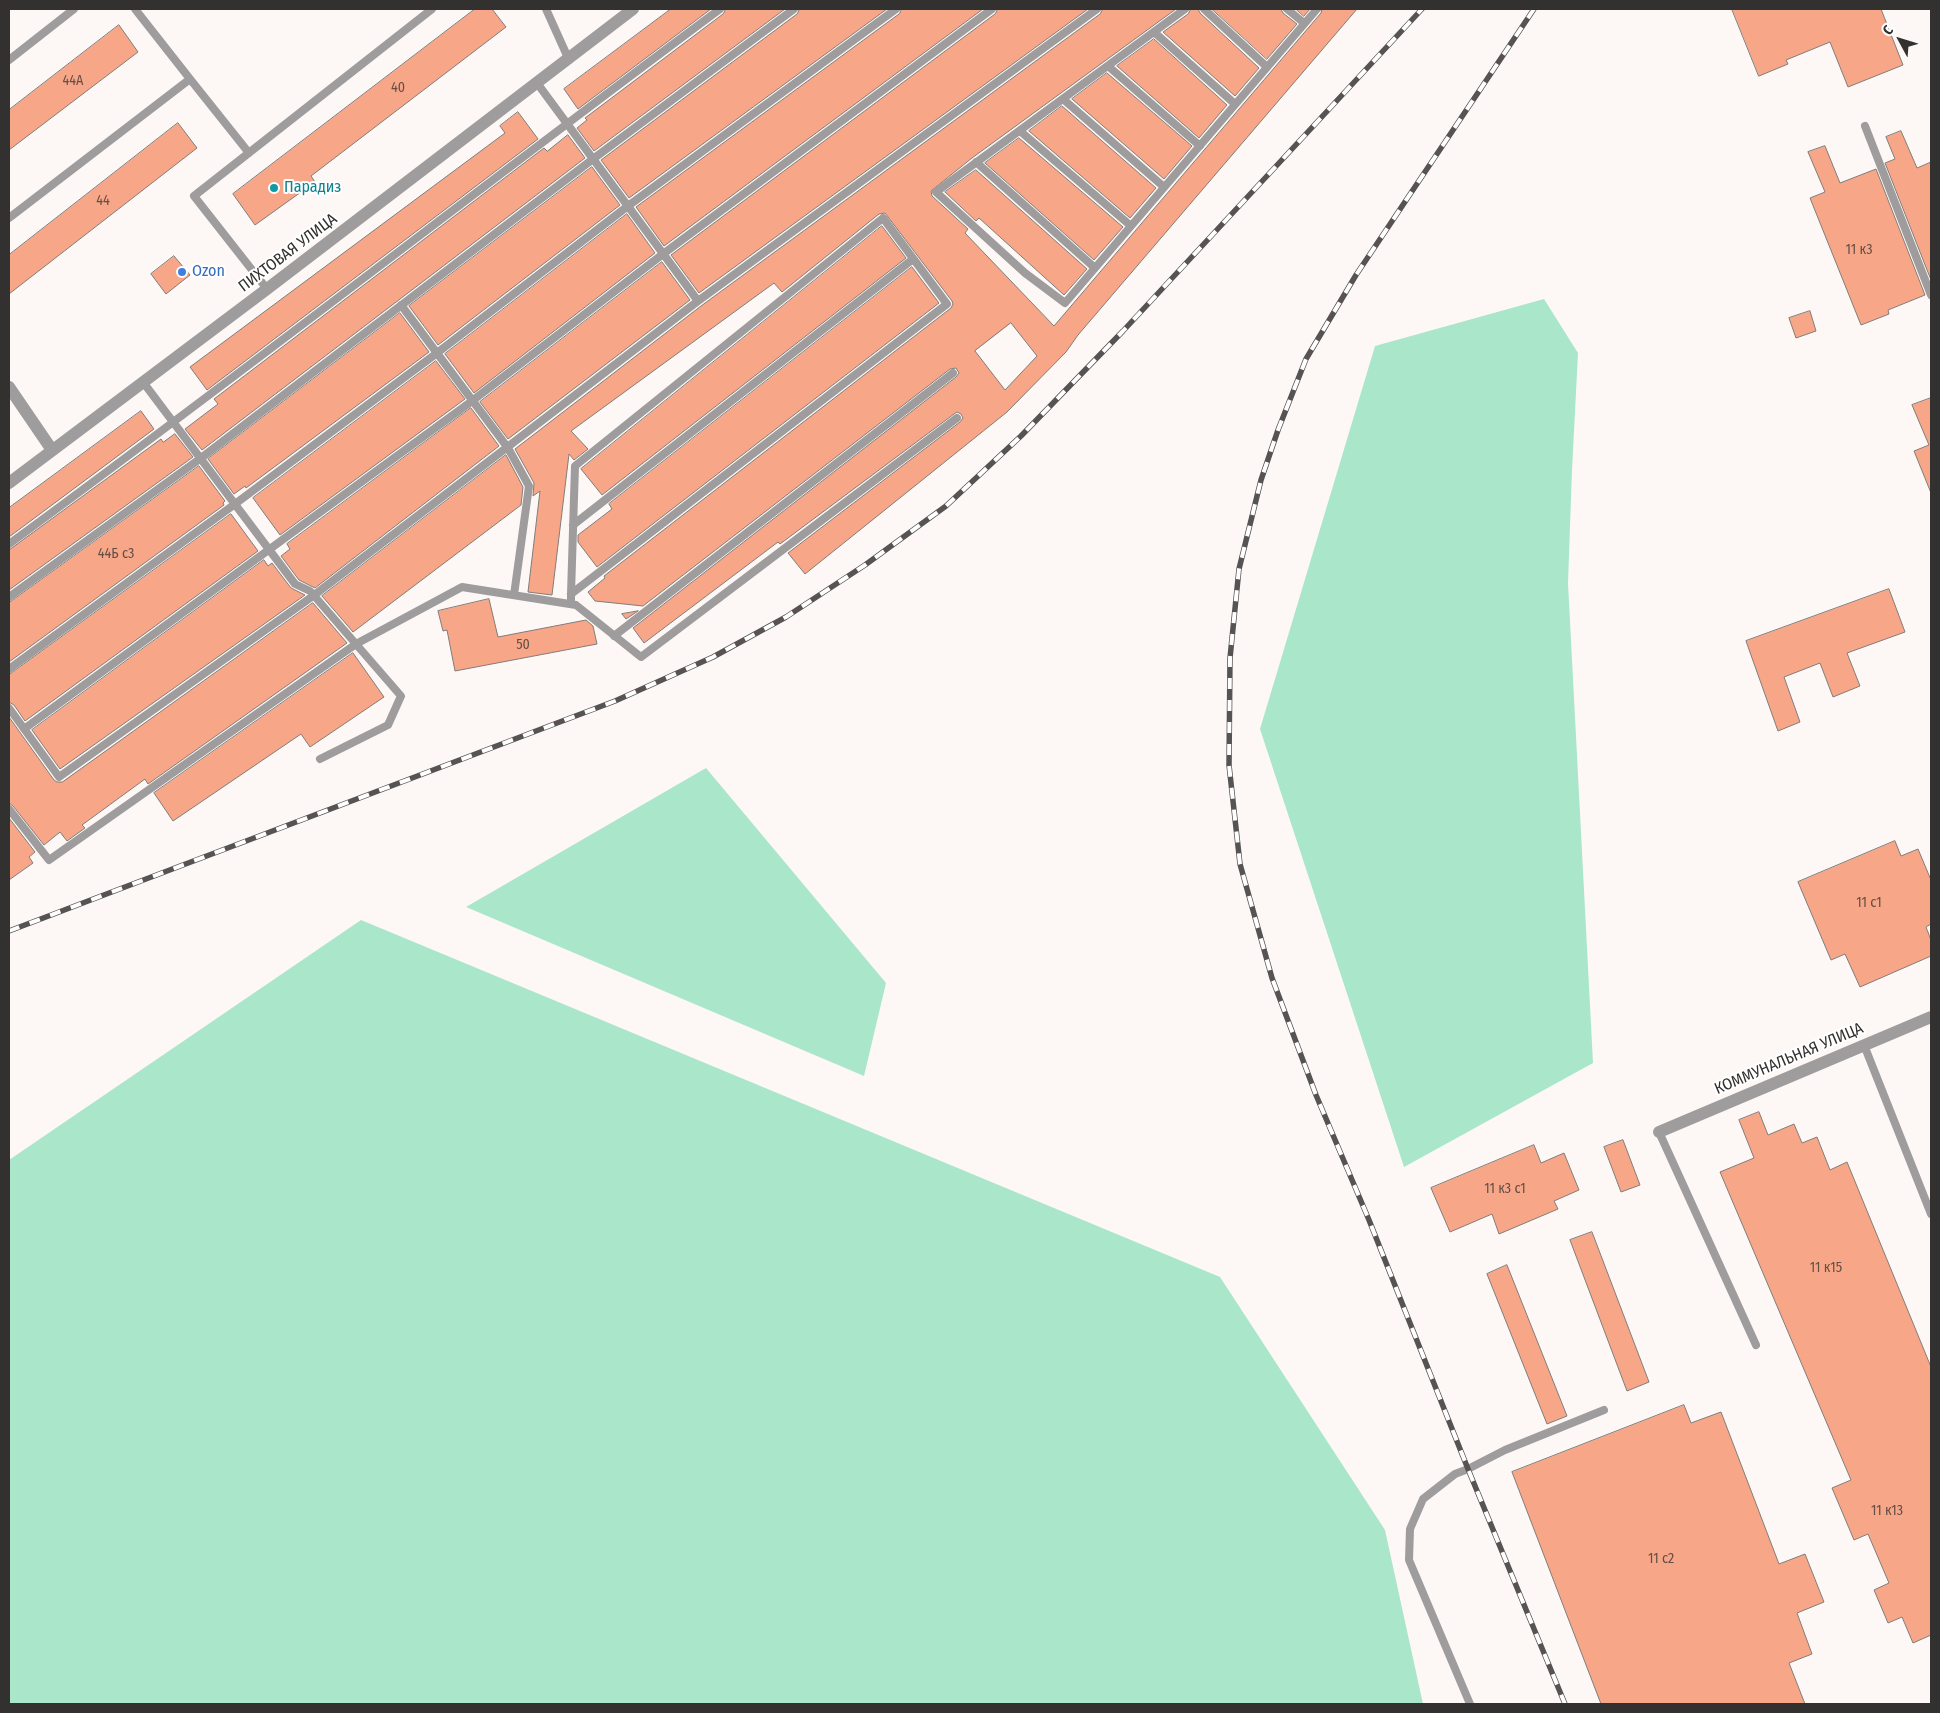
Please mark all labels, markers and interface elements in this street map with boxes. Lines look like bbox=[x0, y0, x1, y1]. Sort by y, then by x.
north arrow bbox=[1875, 15, 1925, 65]
text: С bbox=[1879, 22, 1897, 38]
house number: 44А bbox=[63, 73, 83, 89]
house number: 40 bbox=[391, 80, 405, 96]
place label: Парадиз bbox=[284, 178, 341, 198]
marker: Парадиз bbox=[268, 182, 280, 194]
house number: 44 bbox=[96, 193, 110, 209]
street label: ПИХТОВАЯ УЛИЦА bbox=[235, 210, 341, 296]
house number: 11 к3 bbox=[1846, 242, 1872, 258]
place label: Ozon bbox=[192, 262, 225, 282]
marker: Ozon bbox=[176, 266, 188, 278]
house number: 44Б с3 bbox=[98, 546, 134, 562]
house number: 50 bbox=[516, 637, 530, 653]
house number: 11 с1 bbox=[1856, 895, 1882, 911]
street label: КОММУНАЛЬНАЯ УЛИЦА bbox=[1712, 1019, 1866, 1099]
house number: 11 к3 с1 bbox=[1484, 1181, 1526, 1197]
house number: 11 к15 bbox=[1810, 1260, 1842, 1276]
house number: 11 к13 bbox=[1871, 1503, 1903, 1519]
house number: 11 с2 bbox=[1648, 1551, 1674, 1567]

